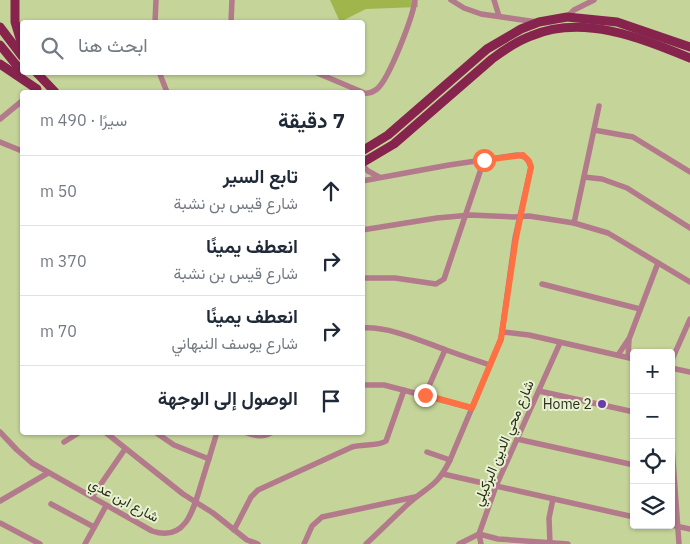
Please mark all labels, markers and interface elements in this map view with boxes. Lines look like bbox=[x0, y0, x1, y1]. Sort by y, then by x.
search box bbox=[20, 20, 365, 75]
text: ابحث هنا bbox=[78, 33, 148, 57]
icon: search bbox=[38, 34, 66, 62]
text: 7 دقيقة bbox=[278, 106, 345, 134]
text: سيرًا · 490 m bbox=[40, 110, 127, 130]
route start bbox=[473, 149, 496, 172]
text: تابع السير bbox=[223, 164, 298, 188]
icon: ahead bbox=[317, 177, 345, 205]
text: 50 m bbox=[40, 181, 77, 201]
text: شارع قيس بن نشبة bbox=[173, 193, 298, 213]
text: انعطف يمينًا bbox=[206, 234, 298, 258]
icon: right bbox=[317, 247, 345, 275]
text: 370 m bbox=[40, 251, 87, 271]
text: شارع قيس بن نشبة bbox=[173, 263, 298, 283]
text: انعطف يمينًا bbox=[206, 304, 298, 328]
icon: right bbox=[317, 317, 345, 345]
text: 70 m bbox=[40, 321, 77, 341]
text: شارع يوسف النبهاني bbox=[171, 333, 298, 353]
map controls bbox=[630, 349, 675, 529]
button: + bbox=[630, 349, 675, 394]
street label: شارع محي الدين البركيلي bbox=[468, 377, 540, 510]
route end bbox=[414, 384, 437, 407]
text: الوصول إلى الوجهة bbox=[158, 386, 298, 410]
icon: arrive bbox=[317, 387, 345, 415]
button: − bbox=[630, 394, 675, 439]
place label: Home 2 bbox=[543, 395, 592, 413]
marker: Home 2 bbox=[596, 398, 608, 410]
button: locate bbox=[630, 439, 675, 484]
street label: شارع ابن عدي bbox=[84, 474, 162, 529]
button: layers bbox=[630, 484, 675, 529]

